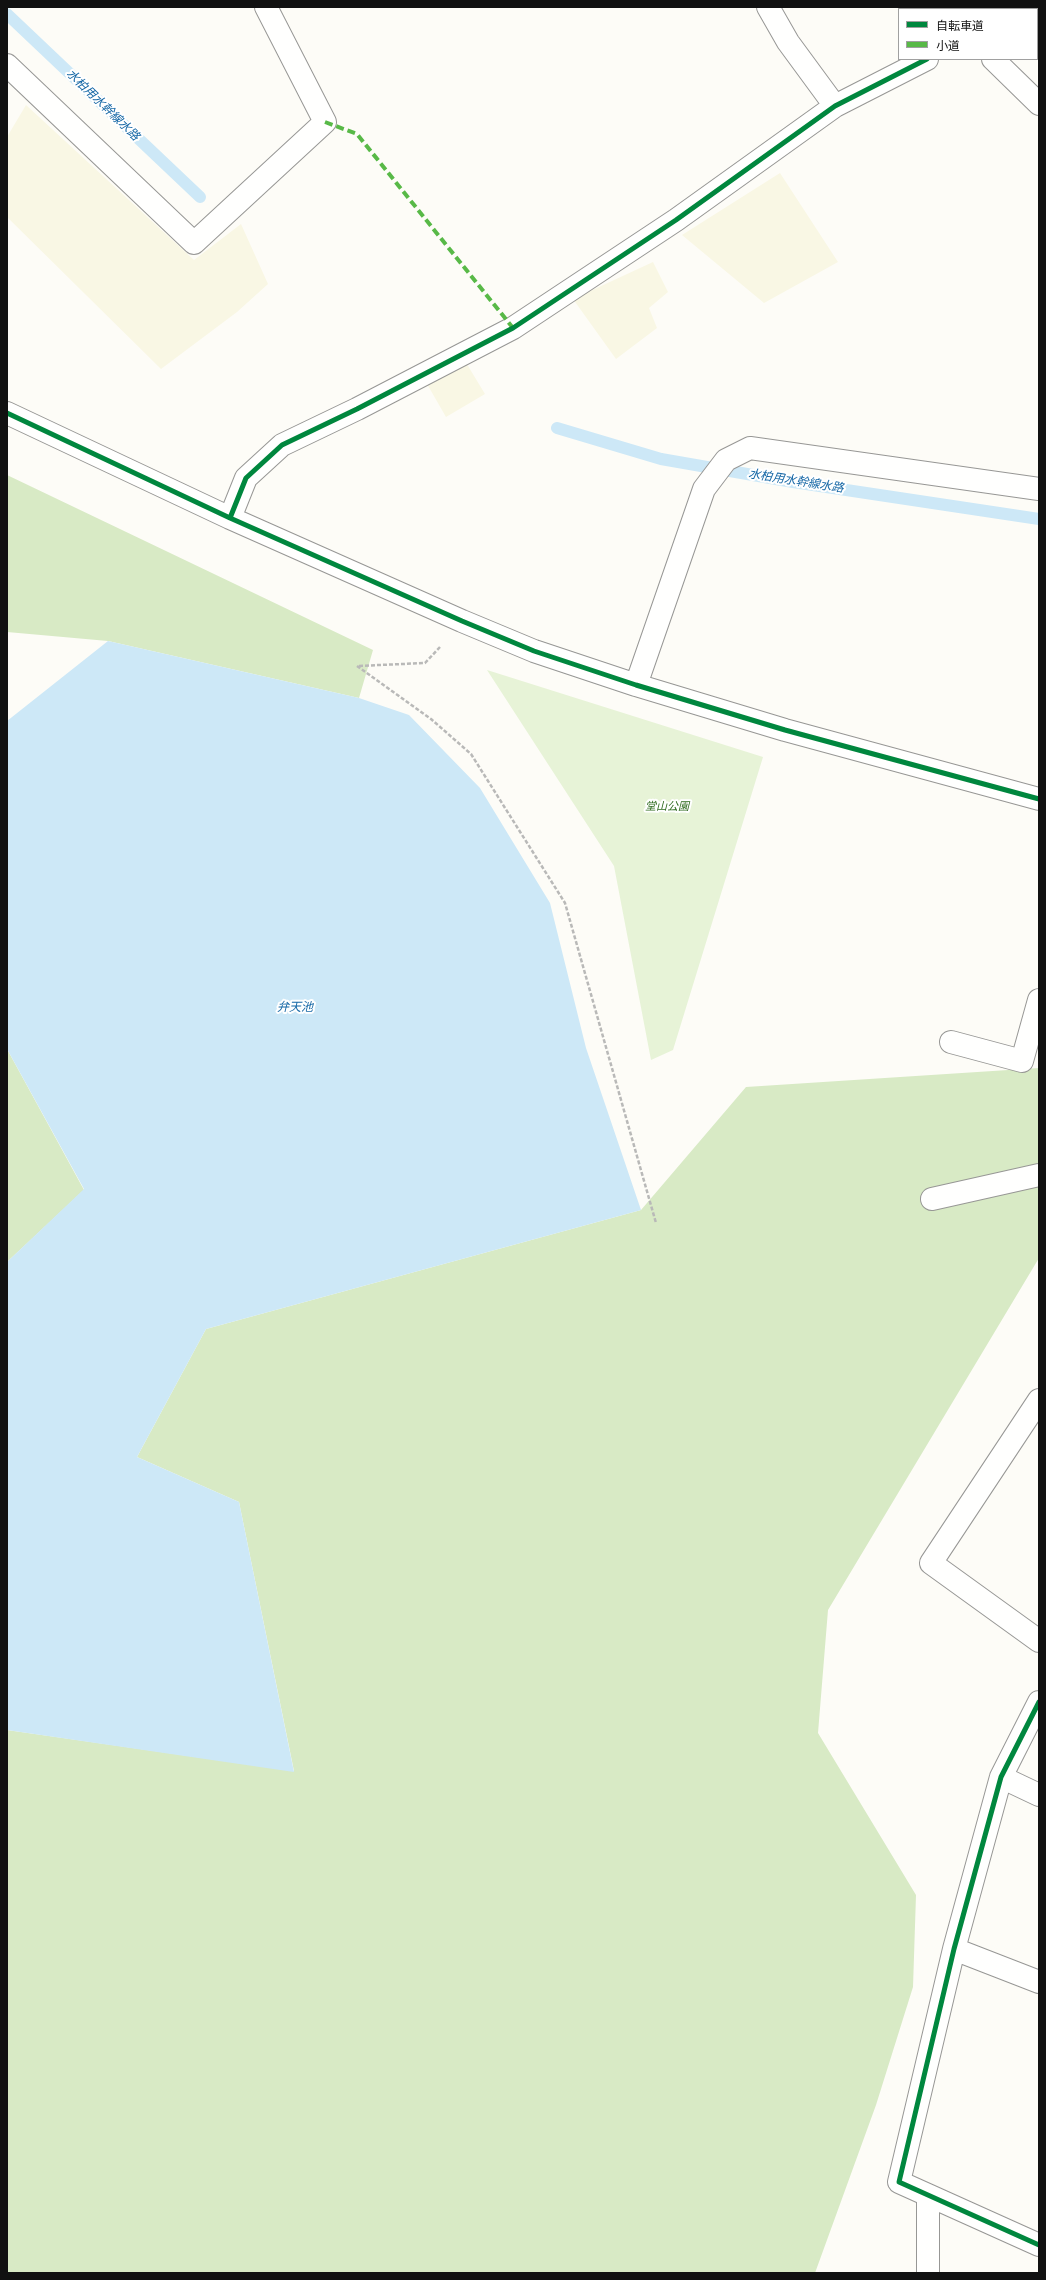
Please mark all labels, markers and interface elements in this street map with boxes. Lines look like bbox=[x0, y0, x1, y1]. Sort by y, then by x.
legend bbox=[898, 8, 1038, 60]
text: 自転車道 bbox=[936, 17, 984, 33]
text: 小道 bbox=[936, 37, 960, 53]
water label: 水柏用水幹線水路 bbox=[63, 66, 143, 144]
water label: 水柏用水幹線水路 bbox=[747, 466, 845, 496]
park label: 堂山公園 bbox=[645, 800, 689, 814]
water label: 弁天池 bbox=[277, 1000, 313, 1014]

